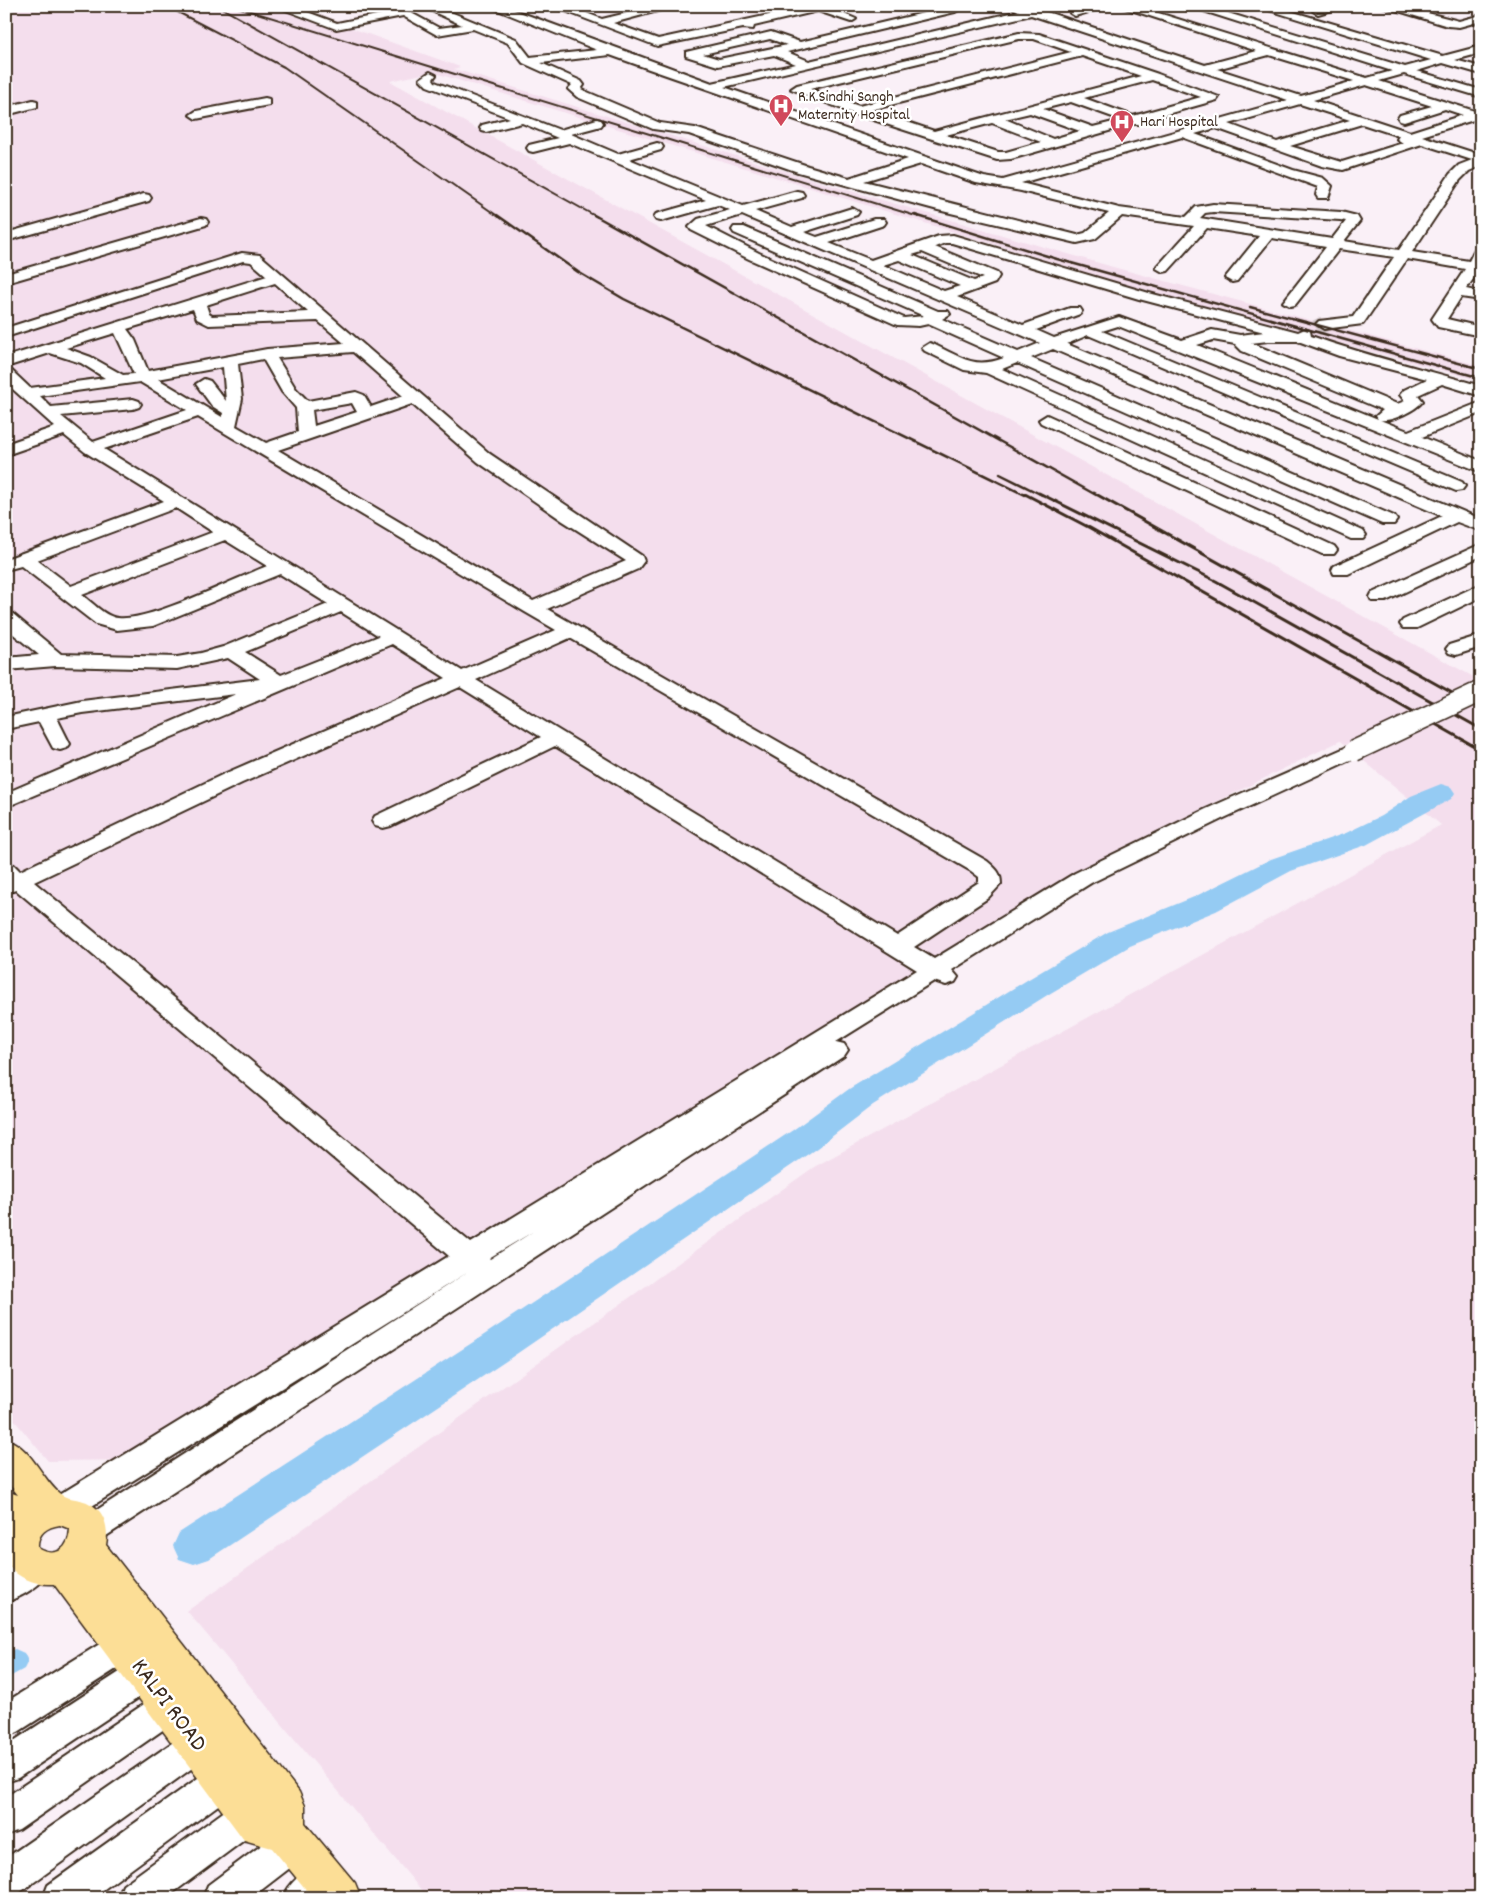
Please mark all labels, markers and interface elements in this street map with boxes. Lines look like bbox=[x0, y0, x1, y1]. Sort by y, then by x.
place label: R.K.Sindhi Sangh Maternity Hospital bbox=[798, 86, 910, 127]
hospital icon: R.K.Sindhi Sangh Maternity Hospital bbox=[768, 93, 794, 127]
hospital icon: Hari Hospital bbox=[1109, 109, 1135, 143]
place label: Hari Hospital bbox=[1140, 111, 1218, 134]
street label: KALPI ROAD bbox=[122, 1652, 214, 1760]

